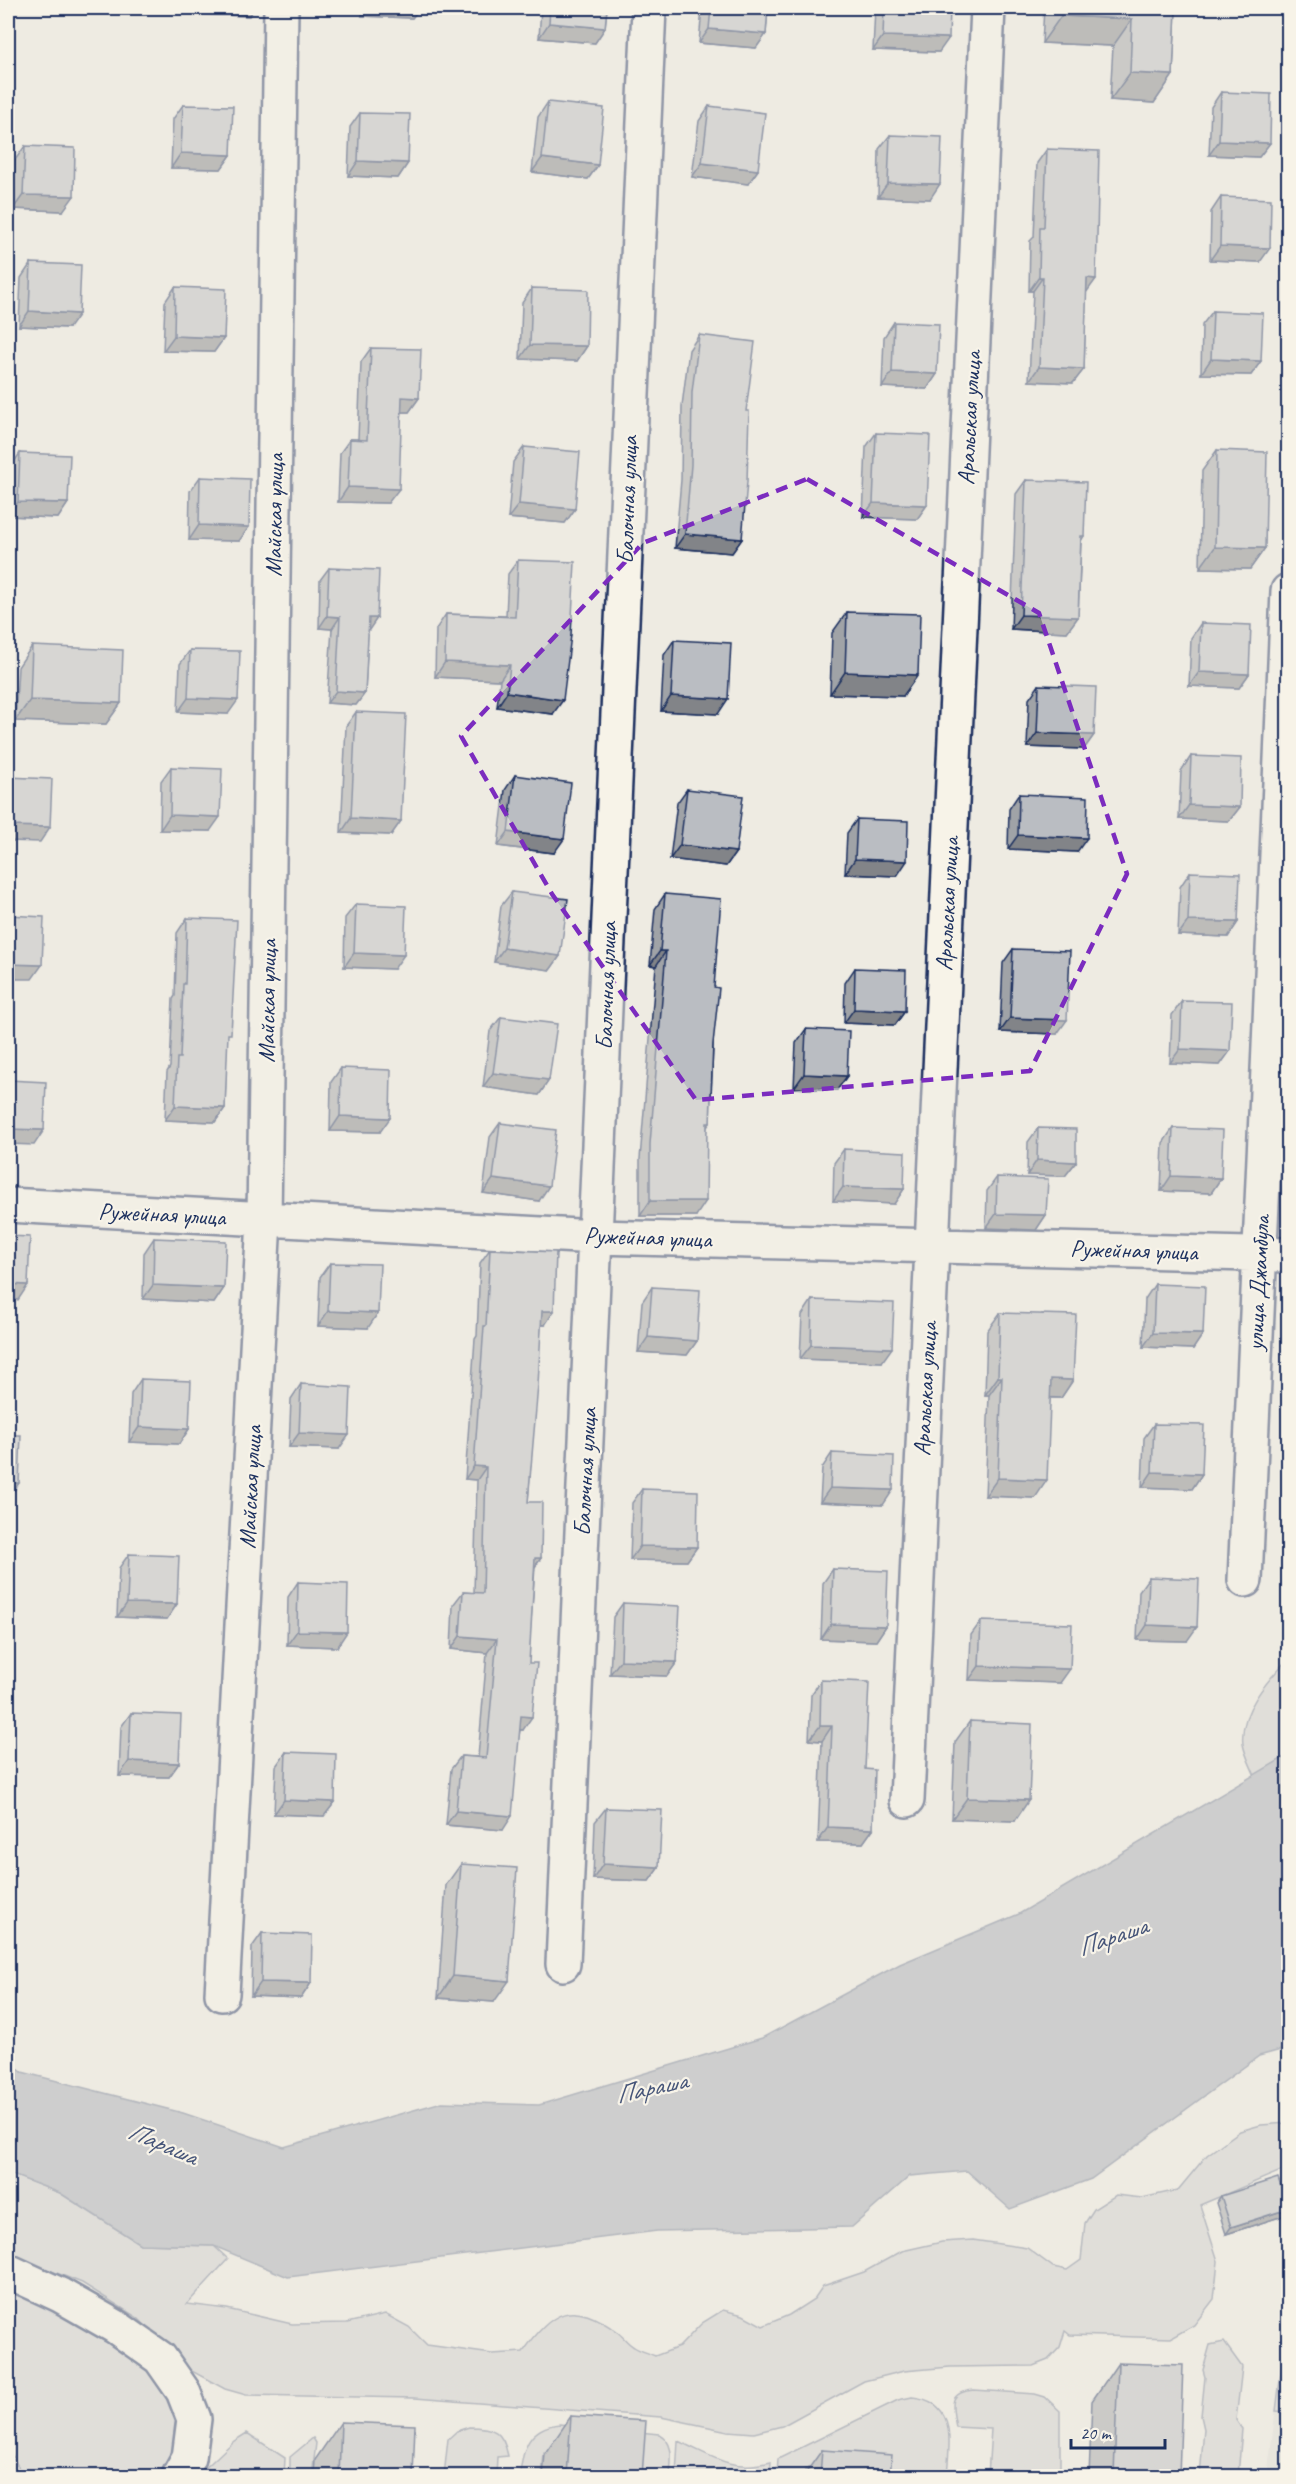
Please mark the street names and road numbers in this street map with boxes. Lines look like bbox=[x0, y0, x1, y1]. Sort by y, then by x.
street label: Аральская улица bbox=[951, 348, 988, 486]
street label: Балочная улица bbox=[610, 434, 644, 565]
street label: Майская улица bbox=[258, 452, 290, 577]
street label: Аральская улица bbox=[929, 834, 966, 972]
street label: Балочная улица bbox=[589, 920, 623, 1051]
street label: Майская улица bbox=[251, 938, 283, 1063]
street label: Ружейная улица bbox=[98, 1196, 228, 1232]
street label: улица Джамбула bbox=[1239, 1212, 1277, 1353]
street label: Ружейная улица bbox=[584, 1220, 713, 1254]
street label: Ружейная улица bbox=[1070, 1233, 1199, 1267]
street label: Аральская улица bbox=[907, 1319, 944, 1457]
street label: Балочная улица bbox=[567, 1406, 603, 1537]
street label: Майская улица bbox=[232, 1423, 268, 1549]

